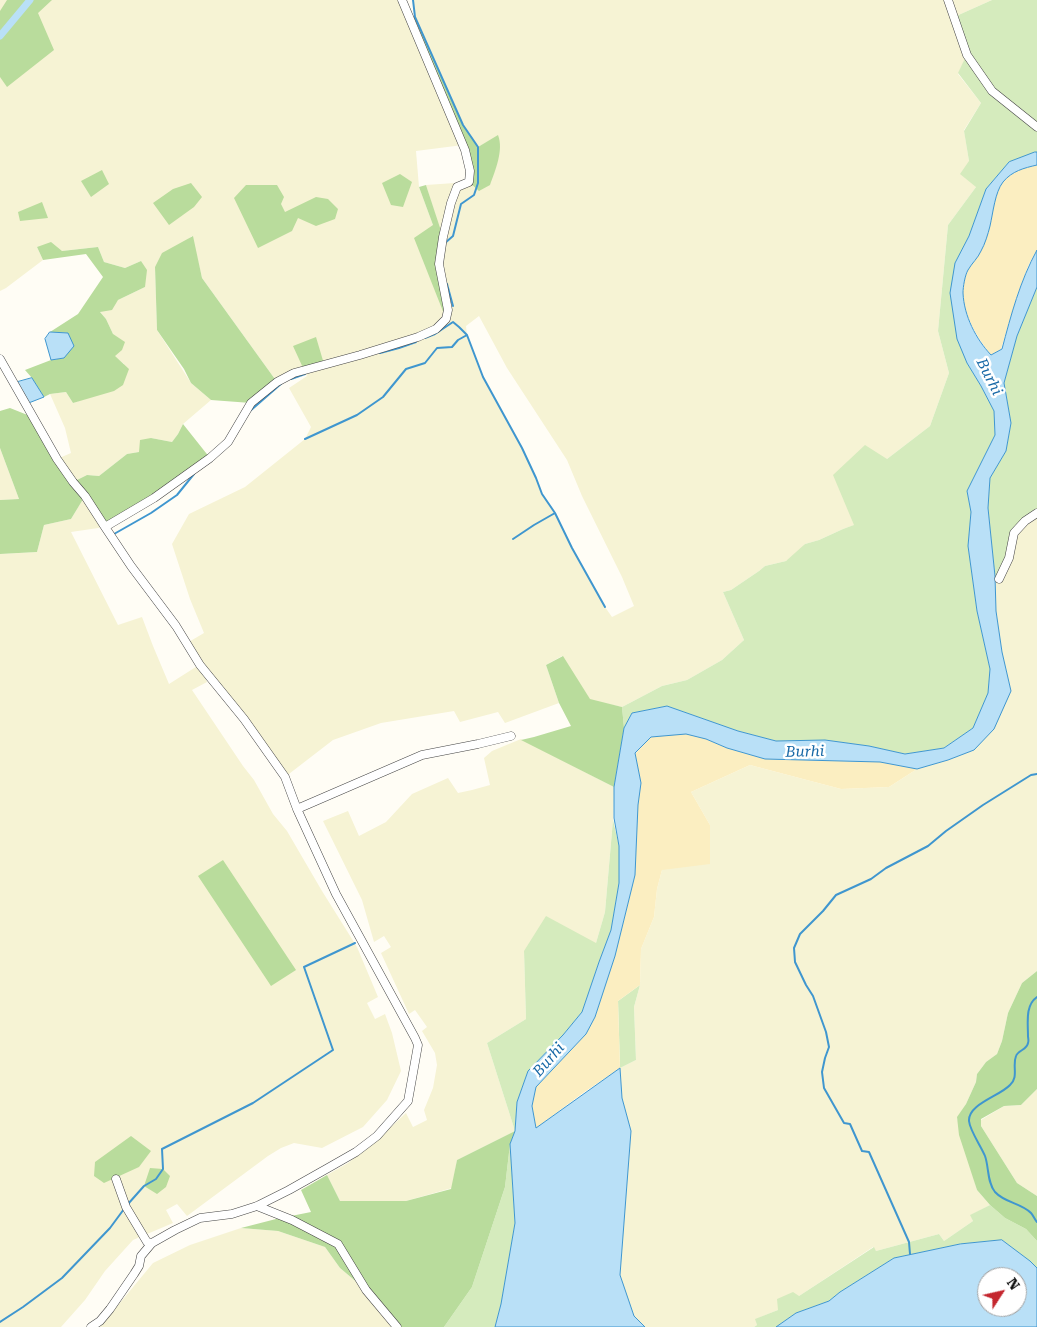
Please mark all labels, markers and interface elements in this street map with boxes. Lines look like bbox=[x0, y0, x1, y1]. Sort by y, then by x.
water label: Burhi bbox=[972, 356, 1006, 398]
water label: Burhi bbox=[785, 743, 825, 761]
water label: Burhi bbox=[529, 1039, 569, 1081]
north arrow bbox=[977, 1267, 1027, 1317]
text: N bbox=[1004, 1275, 1023, 1293]

